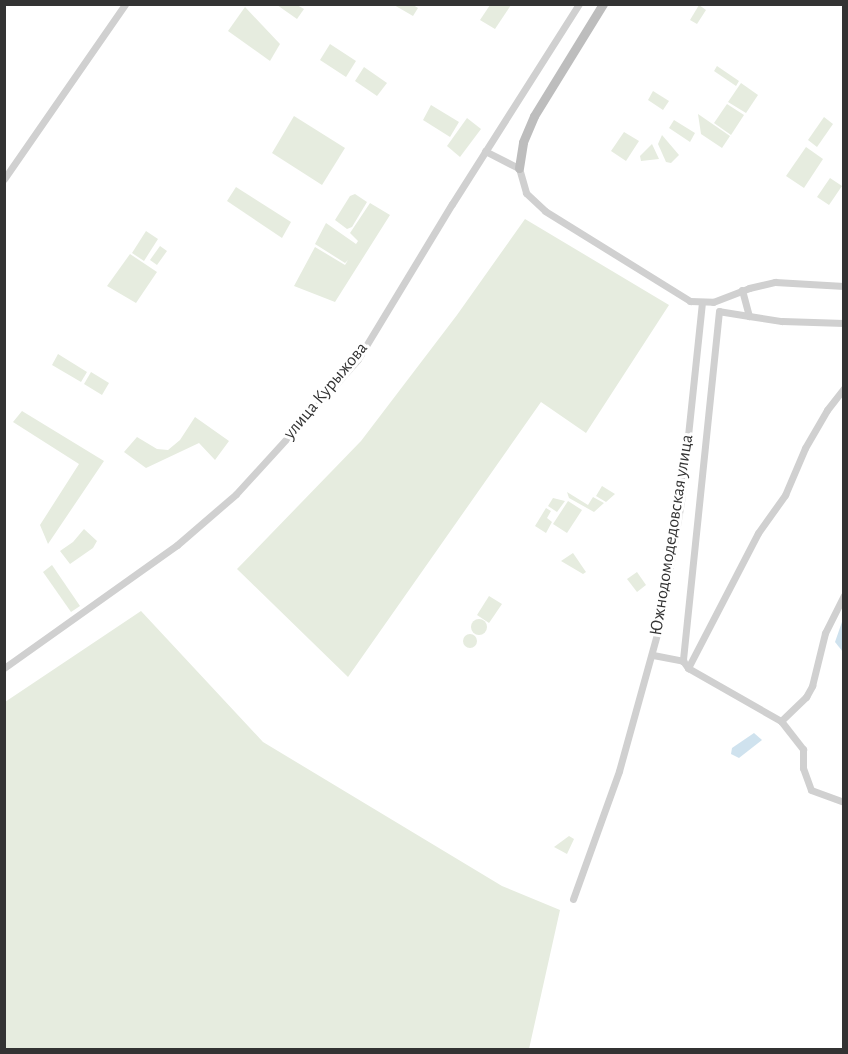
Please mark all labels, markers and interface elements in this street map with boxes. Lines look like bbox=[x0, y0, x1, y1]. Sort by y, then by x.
street label: улица Курыжова bbox=[279, 338, 373, 444]
street label: Южнодомодедовская улица bbox=[645, 433, 699, 637]

